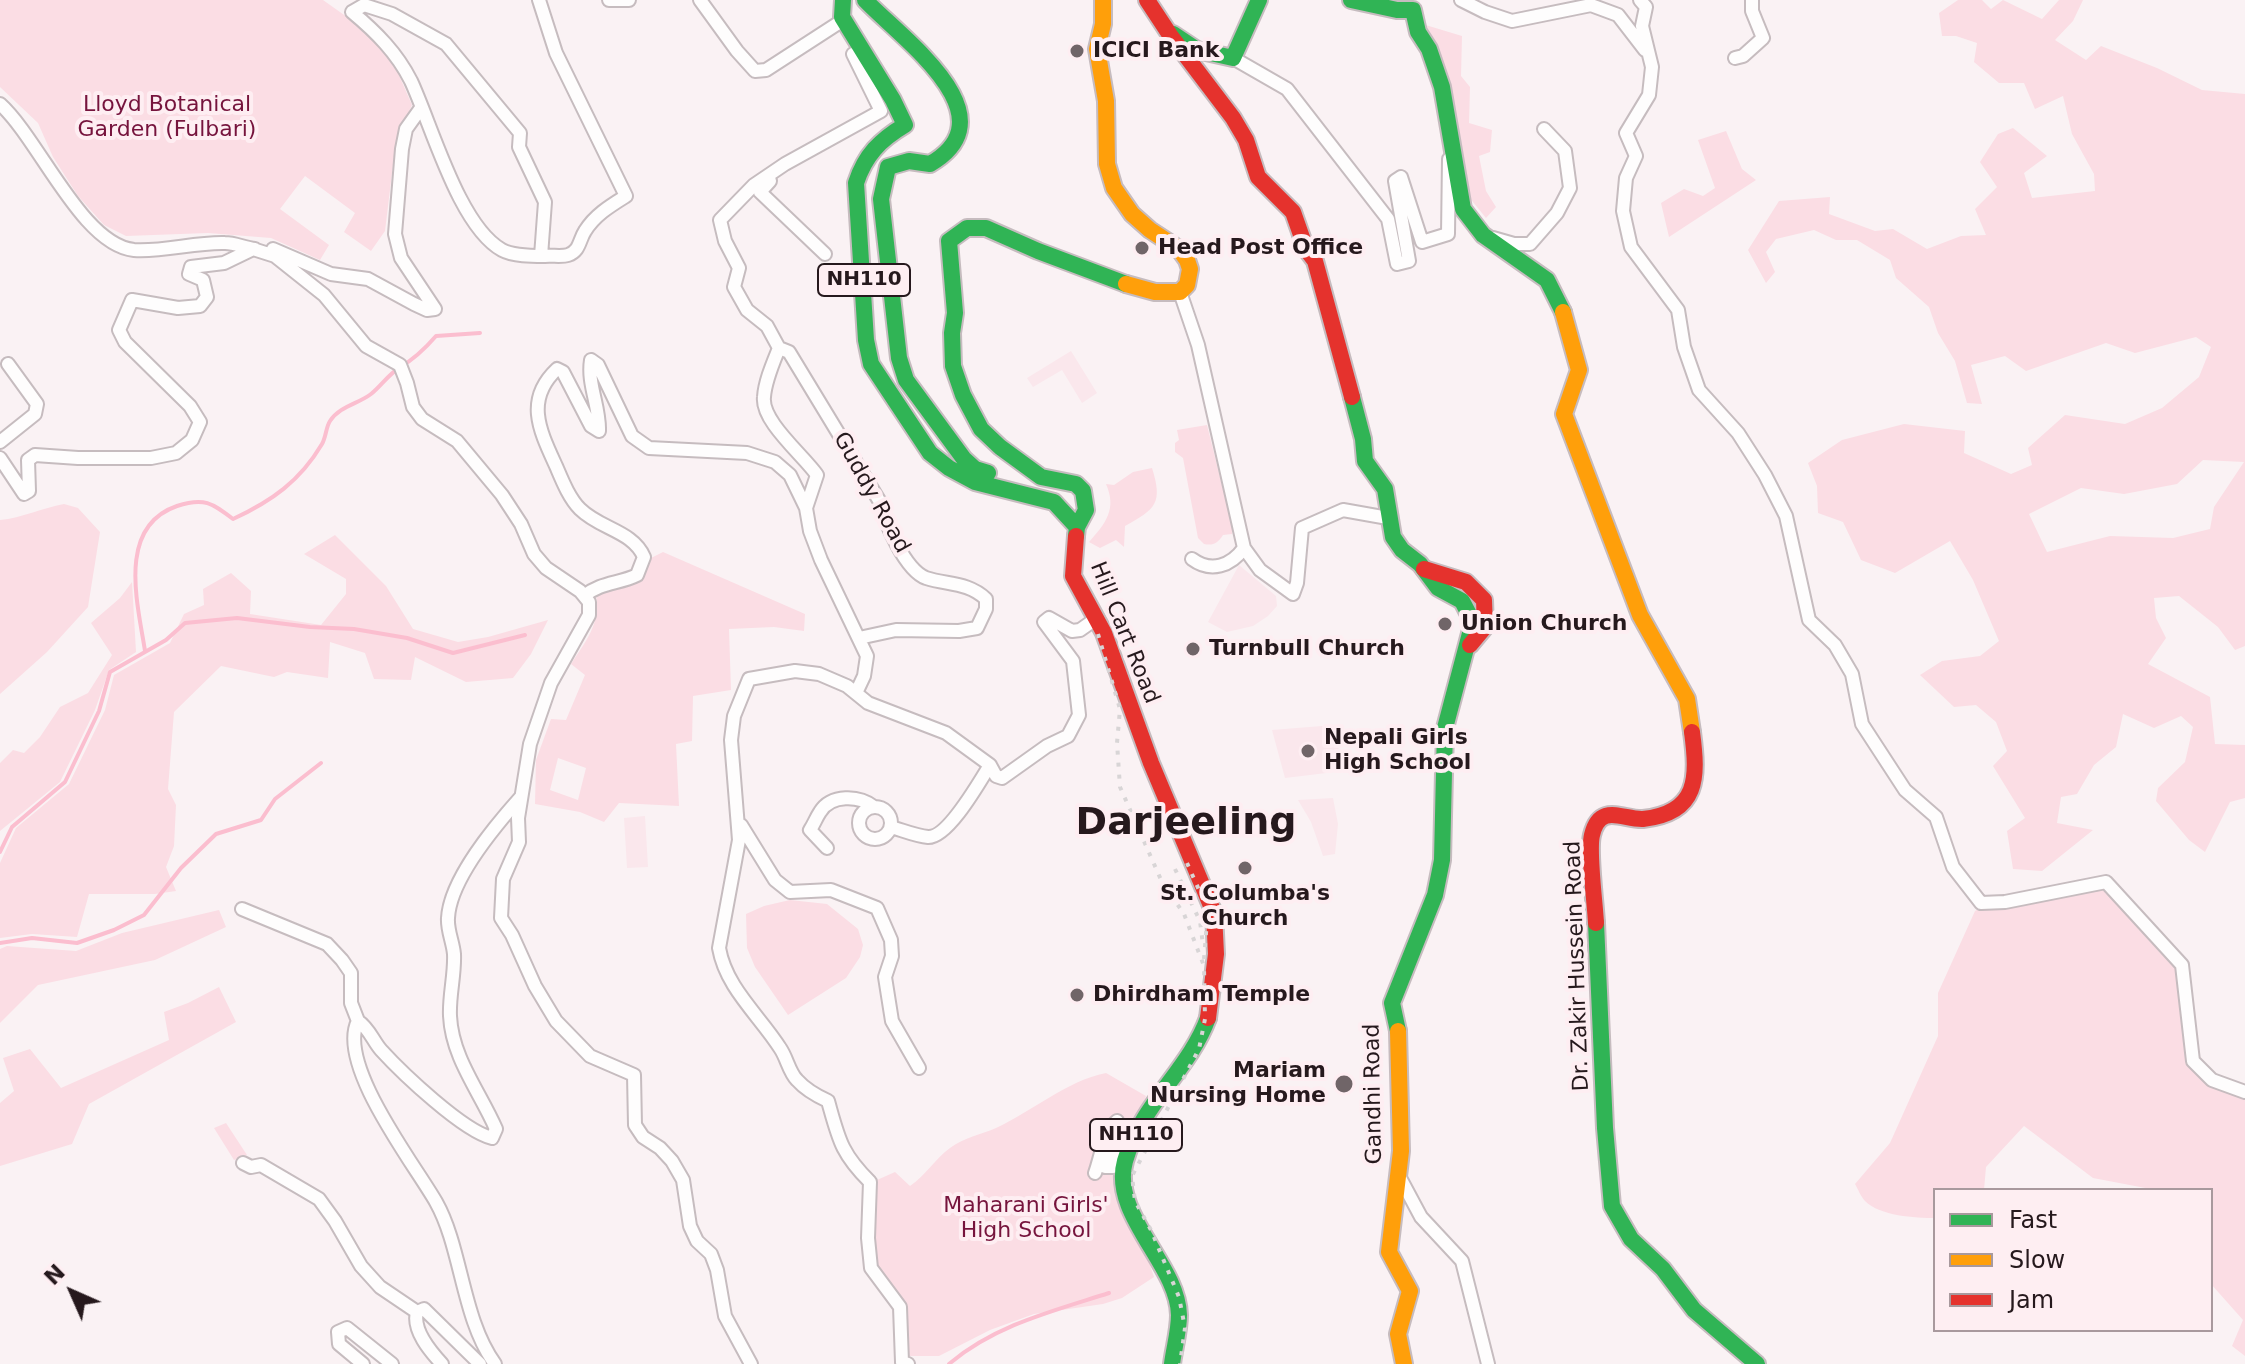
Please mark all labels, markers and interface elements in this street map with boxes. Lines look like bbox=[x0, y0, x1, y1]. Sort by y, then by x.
place label: ICICI Bank bbox=[1093, 38, 1219, 64]
marker: ICICI Bank bbox=[1068, 42, 1086, 60]
park label: Lloyd Botanical Garden (Fulbari) bbox=[78, 92, 256, 144]
place label: Head Post Office bbox=[1158, 235, 1363, 261]
marker: Head Post Office bbox=[1133, 239, 1151, 257]
road number: NH110 bbox=[818, 264, 910, 296]
street label: Guddy Road bbox=[827, 428, 915, 558]
street label: Hill Cart Road bbox=[1084, 558, 1164, 708]
place label: Union Church bbox=[1461, 611, 1628, 637]
marker: Union Church bbox=[1436, 615, 1454, 633]
place label: Turnbull Church bbox=[1209, 636, 1405, 662]
marker: Turnbull Church bbox=[1184, 640, 1202, 658]
place label: Nepali Girls High School bbox=[1324, 725, 1471, 776]
marker: Nepali Girls High School bbox=[1299, 742, 1317, 760]
district label: Darjeeling bbox=[1076, 801, 1296, 847]
street label: Dr. Zakir Hussein Road bbox=[1560, 840, 1596, 1092]
marker: St. Columba's Church bbox=[1236, 859, 1254, 877]
place label: St. Columba's Church bbox=[1160, 881, 1330, 932]
place label: Dhirdham Temple bbox=[1093, 982, 1310, 1008]
marker: Dhirdham Temple bbox=[1068, 986, 1086, 1004]
street label: Gandhi Road bbox=[1360, 1023, 1388, 1165]
place label: Mariam Nursing Home bbox=[1150, 1058, 1326, 1110]
marker: Mariam Nursing Home bbox=[1333, 1073, 1355, 1095]
road number: NH110 bbox=[1090, 1119, 1182, 1151]
legend bbox=[1933, 1188, 2213, 1332]
park label: Maharani Girls' High School bbox=[943, 1193, 1109, 1244]
text: Fast bbox=[2009, 1206, 2057, 1234]
text: Slow bbox=[2009, 1246, 2065, 1274]
north arrow bbox=[32, 1252, 112, 1332]
text: N bbox=[39, 1259, 70, 1290]
text: Jam bbox=[2009, 1286, 2054, 1314]

